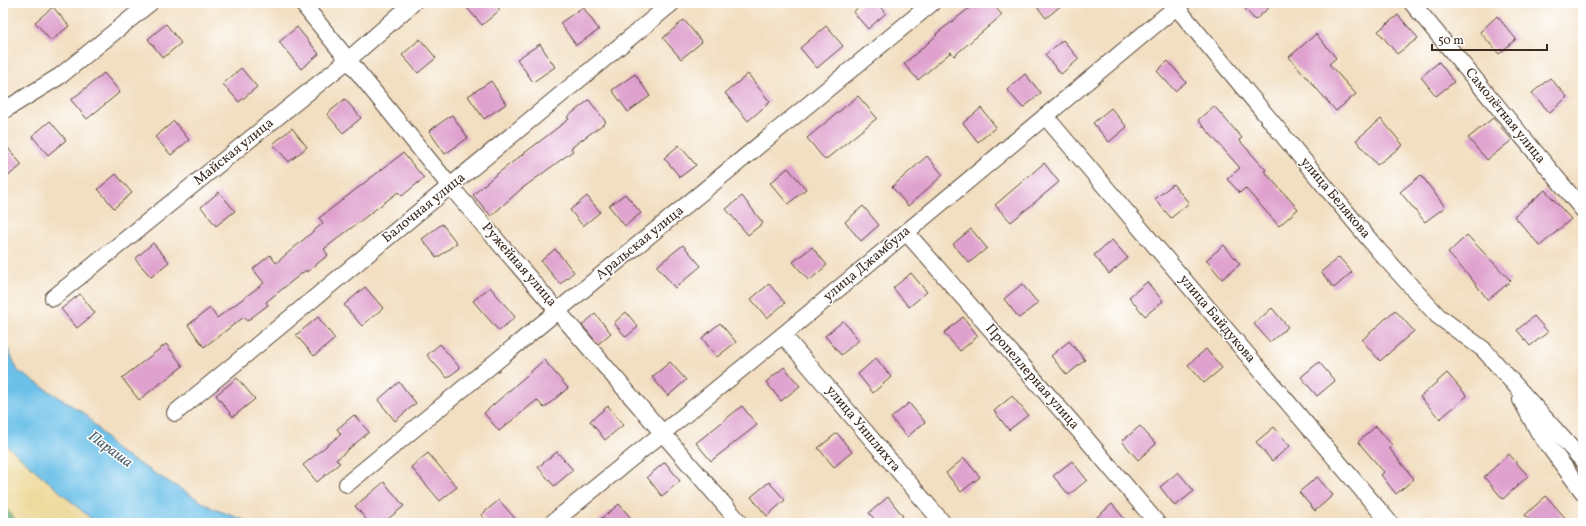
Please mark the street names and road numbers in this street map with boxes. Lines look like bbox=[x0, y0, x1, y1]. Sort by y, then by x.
street label: Самолётная улица bbox=[1460, 64, 1550, 168]
street label: Майская улица bbox=[190, 114, 278, 190]
street label: улица Белякова bbox=[1295, 153, 1375, 243]
street label: Балочная улица bbox=[378, 168, 470, 248]
street label: Аральская улица bbox=[592, 201, 688, 285]
street label: Ружейная улица bbox=[477, 219, 561, 311]
street label: улица Джамбула bbox=[819, 222, 915, 306]
street label: улица Байдукова bbox=[1174, 271, 1260, 367]
street label: Пропеллерная улица bbox=[981, 320, 1083, 434]
street label: улица Уншлихта bbox=[821, 382, 905, 476]

